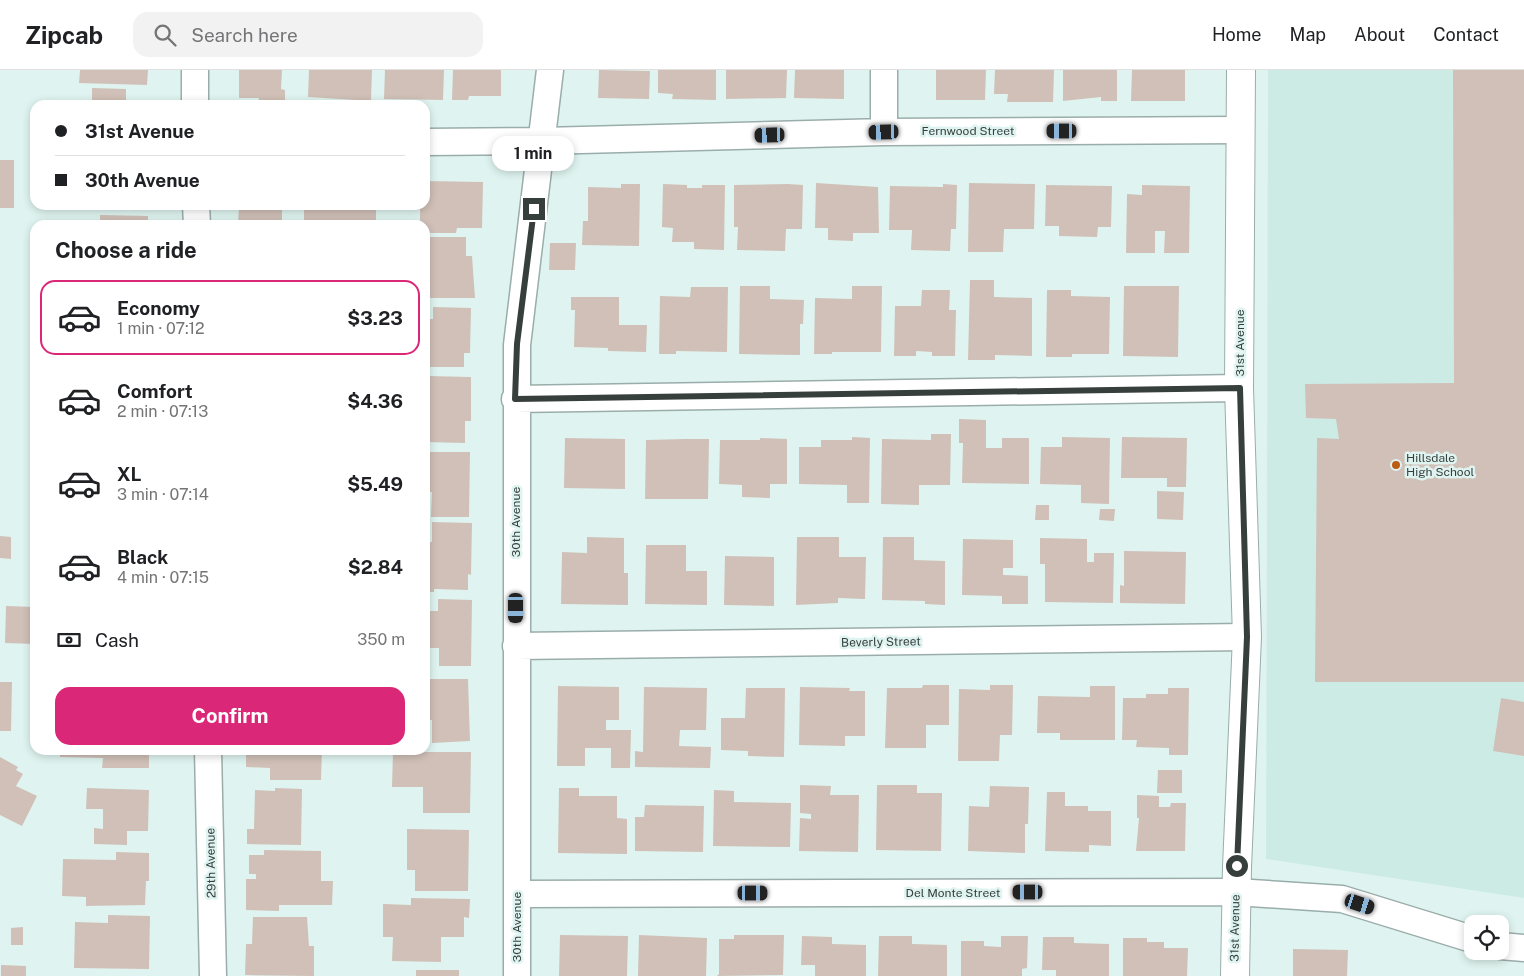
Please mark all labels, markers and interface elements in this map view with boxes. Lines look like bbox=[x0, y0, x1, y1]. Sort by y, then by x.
search box bbox=[133, 12, 483, 57]
text: Zipcab bbox=[25, 21, 103, 49]
icon: search bbox=[151, 21, 179, 49]
text: Search here bbox=[191, 24, 298, 46]
text: Home bbox=[1212, 24, 1262, 45]
text: Map bbox=[1290, 24, 1326, 45]
text: About bbox=[1354, 24, 1405, 45]
text: Contact bbox=[1433, 24, 1499, 45]
text: 31st Avenue bbox=[85, 120, 194, 142]
car bbox=[868, 124, 899, 140]
street label: Fernwood Street bbox=[921, 124, 1015, 138]
car bbox=[1047, 124, 1077, 139]
car bbox=[754, 127, 785, 143]
callout: 1 min bbox=[493, 136, 575, 172]
text: 1 min bbox=[514, 144, 552, 163]
text: 30th Avenue bbox=[85, 169, 200, 191]
route end bbox=[523, 198, 545, 220]
text: Choose a ride bbox=[55, 237, 197, 263]
icon: car bbox=[57, 295, 102, 340]
text: Economy bbox=[117, 297, 200, 319]
text: $3.23 bbox=[347, 307, 403, 329]
street label: 31st Avenue bbox=[1233, 309, 1247, 377]
text: 1 min · 07:12 bbox=[117, 319, 205, 338]
icon: car bbox=[57, 378, 102, 423]
text: Comfort bbox=[117, 380, 193, 402]
text: $4.36 bbox=[347, 390, 403, 412]
text: 2 min · 07:13 bbox=[117, 402, 208, 421]
place label: Hillsdale High School bbox=[1406, 451, 1474, 479]
marker: Hillsdale High School bbox=[1390, 459, 1402, 471]
icon: car bbox=[57, 461, 102, 506]
text: XL bbox=[117, 463, 142, 485]
text: $5.49 bbox=[347, 473, 403, 495]
text: 3 min · 07:14 bbox=[117, 485, 209, 504]
street label: 30th Avenue bbox=[509, 487, 523, 557]
icon: car bbox=[57, 544, 102, 589]
text: Black bbox=[117, 546, 168, 568]
text: $2.84 bbox=[348, 556, 403, 578]
text: 4 min · 07:15 bbox=[117, 568, 209, 587]
car bbox=[508, 593, 523, 623]
icon: cash bbox=[55, 626, 83, 654]
text: Cash bbox=[95, 629, 139, 651]
text: 350 m bbox=[357, 630, 405, 649]
street label: Beverly Street bbox=[841, 634, 921, 650]
button: Confirm bbox=[55, 687, 405, 745]
street label: 29th Avenue bbox=[203, 828, 219, 898]
route start bbox=[1226, 855, 1248, 877]
car bbox=[1013, 885, 1043, 900]
car bbox=[738, 886, 768, 901]
street label: Del Monte Street bbox=[906, 886, 1001, 900]
street label: 30th Avenue bbox=[510, 892, 524, 962]
car bbox=[1343, 892, 1376, 916]
street label: 31st Avenue bbox=[1227, 894, 1243, 962]
map controls bbox=[1464, 915, 1509, 960]
button: locate bbox=[1464, 915, 1509, 960]

